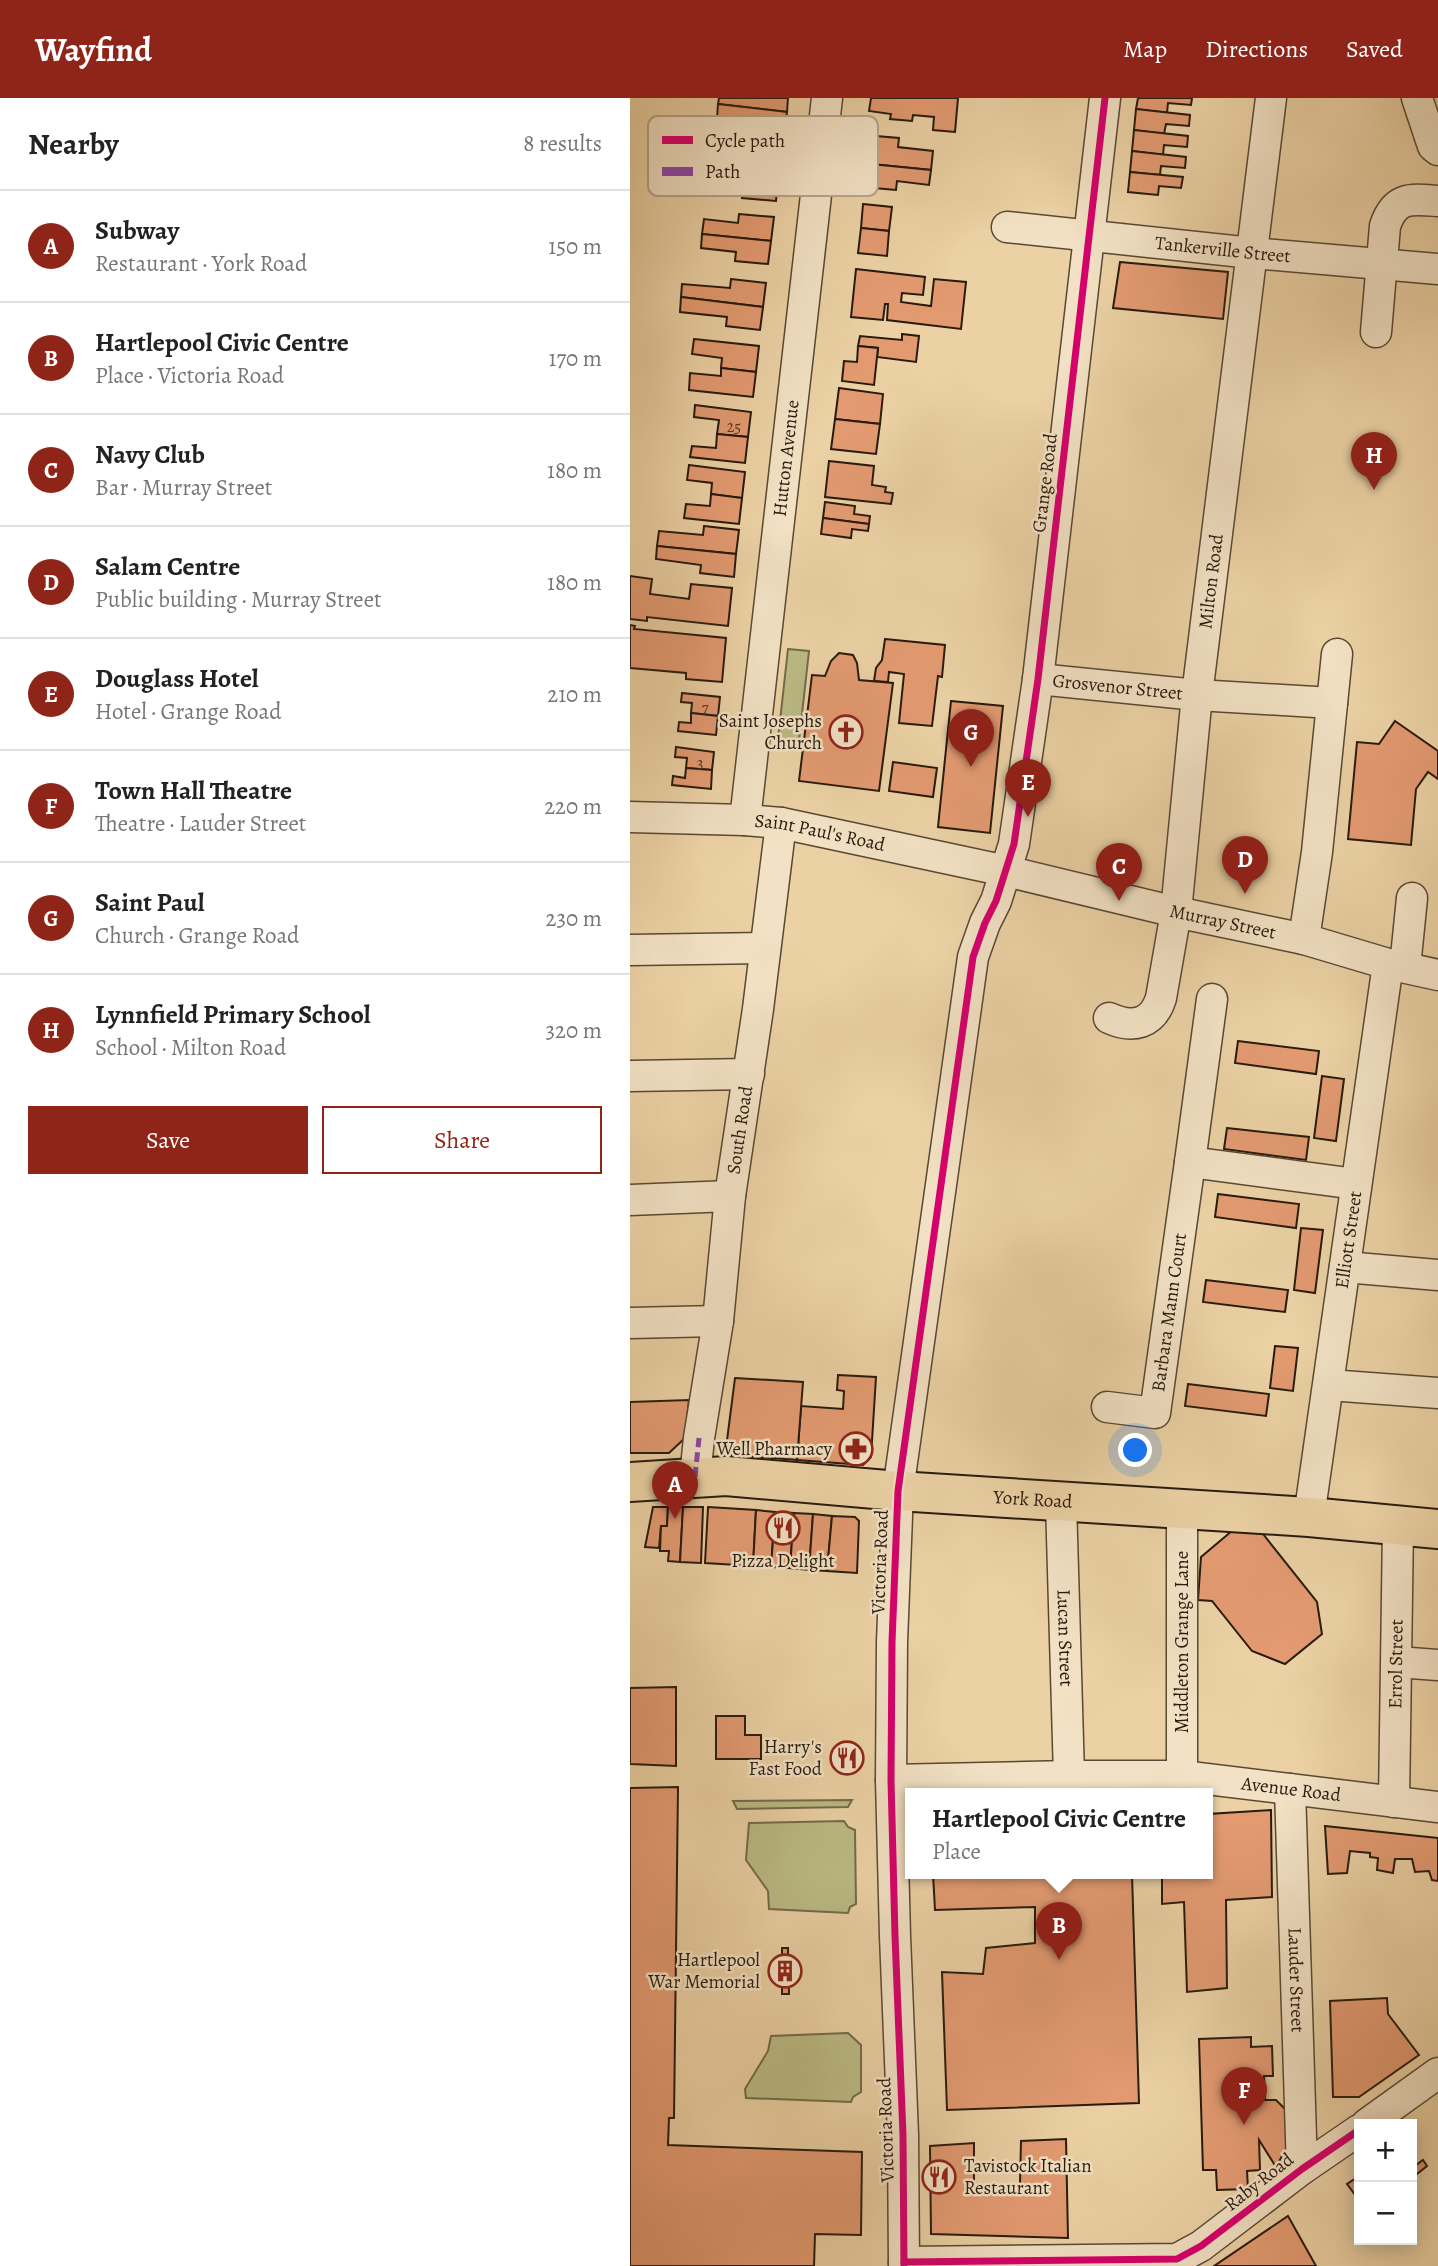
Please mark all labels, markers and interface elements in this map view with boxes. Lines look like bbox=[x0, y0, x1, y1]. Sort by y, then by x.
text: Wayfind bbox=[35, 27, 152, 72]
text: Map bbox=[1123, 33, 1167, 65]
text: Directions bbox=[1205, 33, 1308, 65]
text: Saved bbox=[1346, 33, 1403, 65]
legend bbox=[648, 116, 878, 196]
text: Nearby bbox=[28, 124, 119, 164]
text: 8 results bbox=[523, 128, 602, 159]
text: Cycle path bbox=[705, 128, 785, 154]
text: Path bbox=[705, 159, 740, 185]
text: Subway bbox=[95, 213, 179, 248]
street label: Tankerville Street bbox=[1154, 230, 1292, 269]
text: A bbox=[44, 231, 58, 262]
text: 150 m bbox=[548, 231, 602, 262]
text: Restaurant · York Road bbox=[95, 248, 307, 279]
text: Hartlepool Civic Centre bbox=[95, 325, 349, 360]
text: B bbox=[44, 343, 58, 374]
text: 170 m bbox=[549, 343, 602, 374]
text: Place · Victoria Road bbox=[95, 360, 284, 391]
street label: Hutton Avenue bbox=[767, 399, 806, 518]
house number: 25 bbox=[727, 416, 741, 438]
street label: Grange Road bbox=[1026, 431, 1064, 534]
pin: H bbox=[1351, 432, 1397, 490]
text: Navy Club bbox=[95, 437, 205, 472]
text: C bbox=[44, 455, 58, 486]
text: 180 m bbox=[547, 455, 602, 486]
text: Bar · Murray Street bbox=[95, 472, 272, 503]
street label: Milton Road bbox=[1192, 532, 1230, 630]
text: Salam Centre bbox=[95, 549, 240, 584]
text: D bbox=[43, 567, 59, 598]
text: 180 m bbox=[547, 567, 602, 598]
text: Public building · Murray Street bbox=[95, 584, 382, 615]
text: Douglass Hotel bbox=[95, 661, 259, 696]
street label: Grosvenor Street bbox=[1051, 668, 1184, 706]
text: E bbox=[44, 679, 58, 710]
text: 210 m bbox=[547, 679, 602, 710]
text: Hotel · Grange Road bbox=[95, 696, 282, 727]
house number: 7 bbox=[702, 697, 709, 719]
place label: Saint Josephs Church bbox=[719, 708, 822, 756]
pin: G bbox=[948, 709, 994, 767]
church icon: Saint Josephs Church bbox=[827, 713, 865, 751]
house number: 3 bbox=[697, 752, 703, 774]
pin: E bbox=[1005, 759, 1051, 817]
text: Town Hall Theatre bbox=[95, 773, 292, 808]
text: F bbox=[45, 791, 57, 822]
text: 220 m bbox=[544, 791, 602, 822]
text: Theatre · Lauder Street bbox=[95, 808, 306, 839]
street label: Saint Paul's Road bbox=[754, 808, 888, 858]
pin: D bbox=[1222, 836, 1268, 894]
pin: C bbox=[1096, 843, 1142, 901]
text: Saint Paul bbox=[95, 885, 205, 920]
street label: Murray Street bbox=[1167, 898, 1278, 946]
text: G bbox=[43, 903, 59, 934]
text: 230 m bbox=[546, 903, 602, 934]
text: Church · Grange Road bbox=[95, 920, 299, 951]
text: Lynnfield Primary School bbox=[95, 997, 371, 1032]
text: H bbox=[42, 1015, 60, 1046]
text: 320 m bbox=[546, 1015, 602, 1046]
text: School · Milton Road bbox=[95, 1032, 286, 1063]
street label: South Road bbox=[720, 1083, 759, 1176]
button: Save bbox=[28, 1106, 308, 1174]
button: Share bbox=[322, 1106, 602, 1174]
street label: Elliott Street bbox=[1329, 1189, 1368, 1290]
street label: Barbara Mann Court bbox=[1145, 1231, 1193, 1393]
pharmacy icon: Well Pharmacy bbox=[837, 1430, 875, 1468]
your location bbox=[1118, 1433, 1152, 1467]
place label: Well Pharmacy bbox=[715, 1436, 833, 1462]
pin: A bbox=[652, 1461, 698, 1519]
street label: York Road bbox=[992, 1484, 1074, 1515]
street label: Victoria Road bbox=[865, 1508, 895, 1616]
restaurant icon: Pizza Delight bbox=[764, 1509, 802, 1547]
place label: Pizza Delight bbox=[731, 1548, 835, 1574]
street label: Middleton Grange Lane bbox=[1169, 1551, 1195, 1733]
street label: Lucan Street bbox=[1051, 1589, 1079, 1687]
street label: Errol Street bbox=[1382, 1619, 1410, 1709]
place label: Harry's Fast Food bbox=[749, 1734, 823, 1782]
restaurant icon: Harry's Fast Food bbox=[828, 1739, 866, 1777]
street label: Avenue Road bbox=[1239, 1770, 1343, 1808]
popup bbox=[905, 1788, 1213, 1879]
text: Hartlepool Civic Centre bbox=[932, 1801, 1186, 1836]
text: Place bbox=[932, 1836, 981, 1867]
pin: B bbox=[1036, 1902, 1082, 1960]
street label: Lauder Street bbox=[1281, 1927, 1311, 2033]
place label: Hartlepool War Memorial bbox=[647, 1947, 760, 1995]
building icon: Hartlepool War Memorial bbox=[766, 1952, 804, 1990]
pin: F bbox=[1221, 2067, 1267, 2125]
street label: Victoria Road bbox=[871, 2076, 901, 2184]
map controls bbox=[1354, 2119, 1417, 2245]
button: + bbox=[1354, 2119, 1417, 2182]
street label: Raby Road bbox=[1219, 2146, 1300, 2217]
place label: Tavistock Italian Restaurant bbox=[964, 2153, 1092, 2201]
restaurant icon: Tavistock Italian Restaurant bbox=[920, 2158, 958, 2196]
button: − bbox=[1354, 2182, 1417, 2245]

